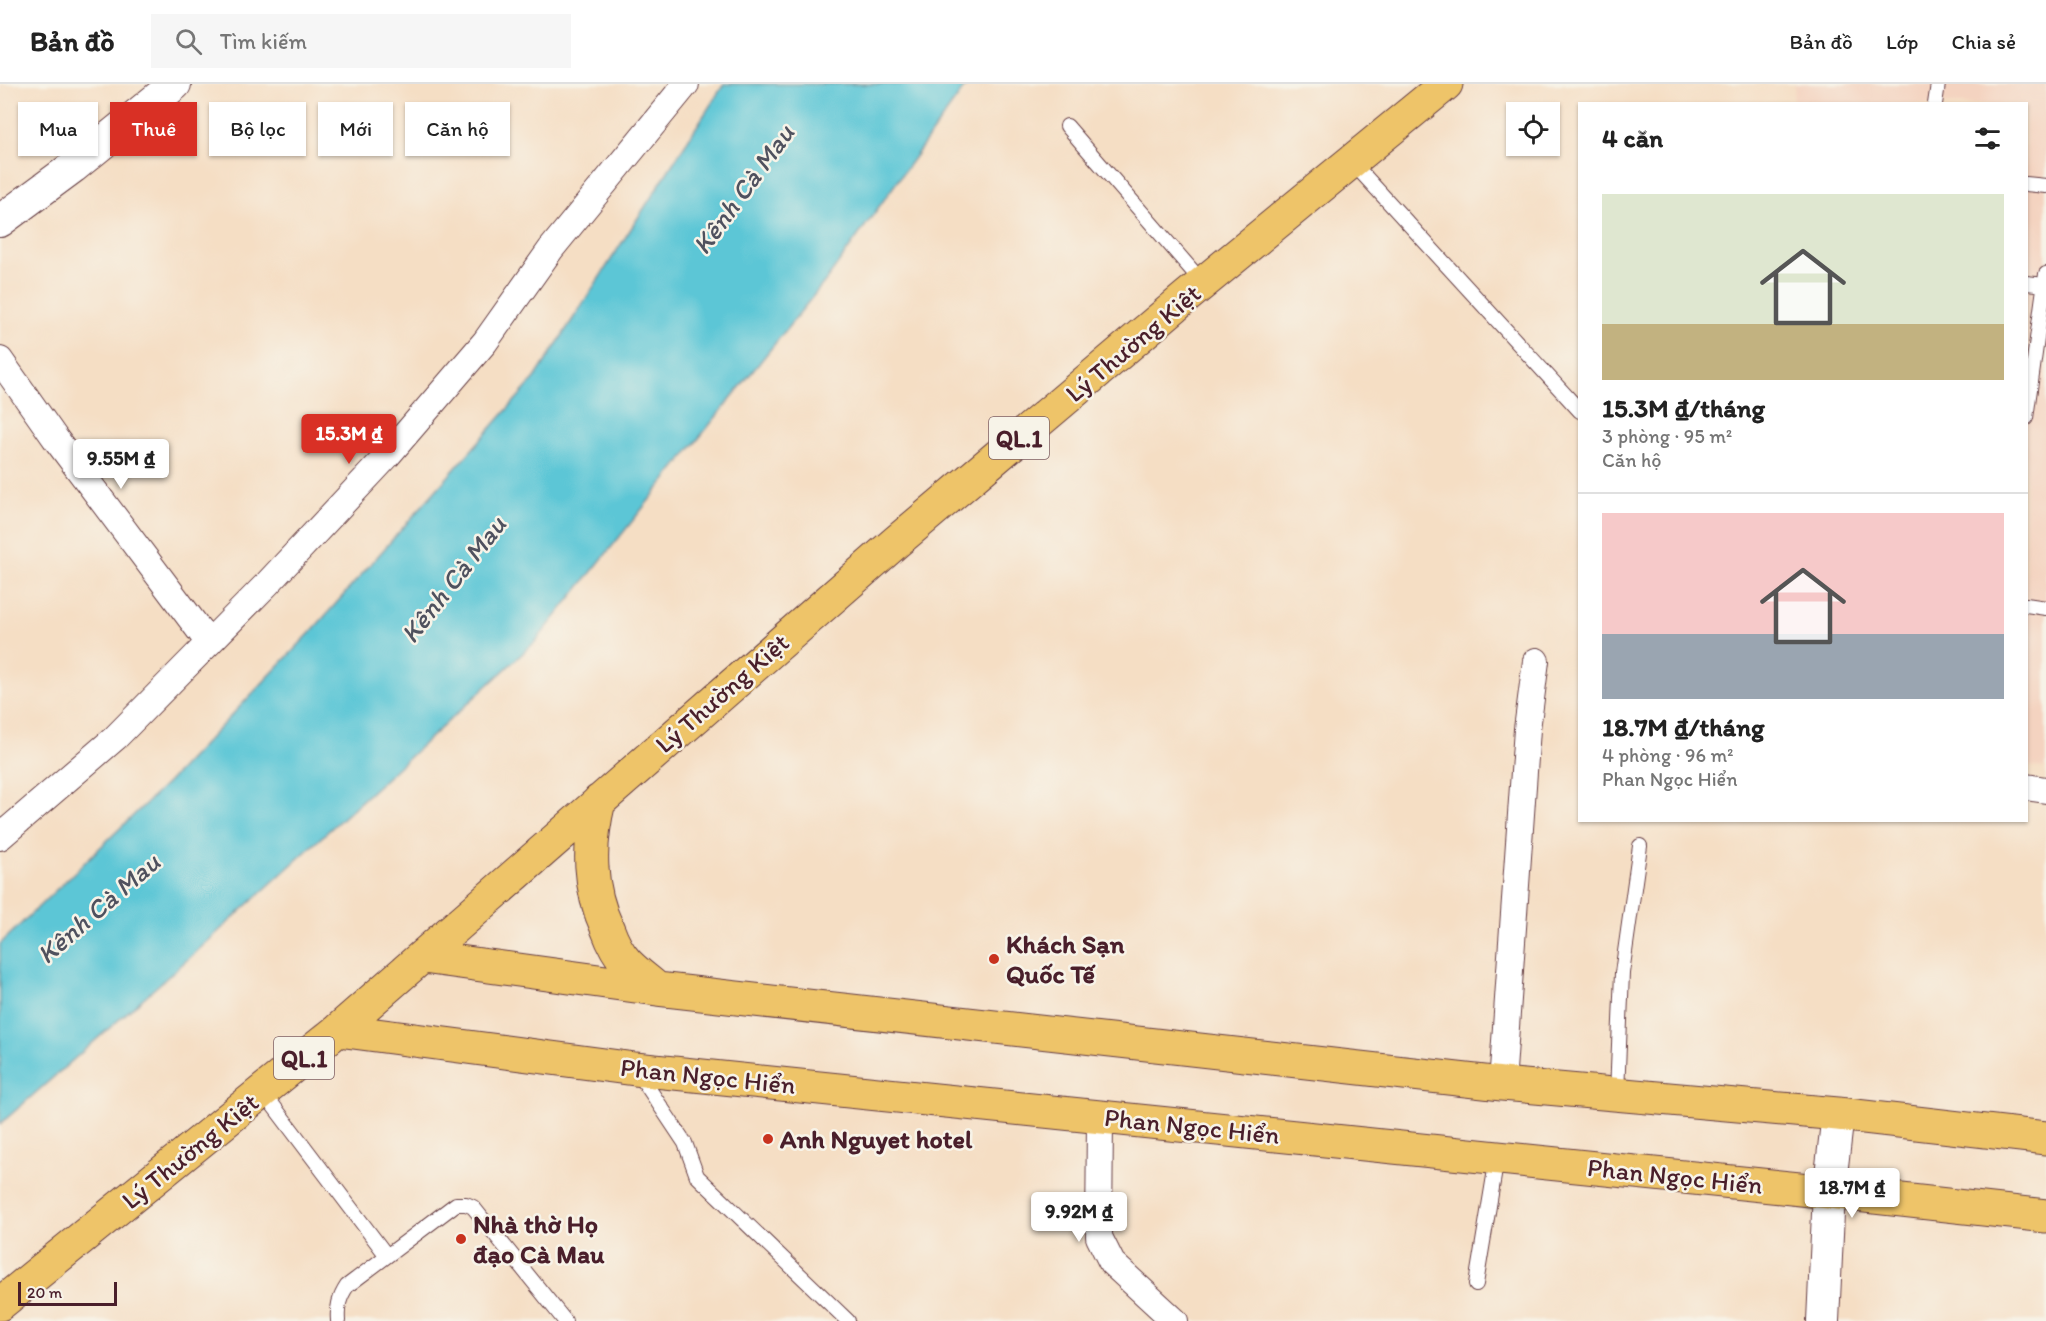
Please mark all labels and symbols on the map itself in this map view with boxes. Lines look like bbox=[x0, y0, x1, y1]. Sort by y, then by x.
water label: Kênh Cà Mau bbox=[685, 117, 801, 260]
street label: Lý Thường Kiệt bbox=[1059, 277, 1207, 409]
pin: 15.3M ₫ bbox=[294, 414, 404, 465]
road number: QL.1 bbox=[989, 417, 1049, 459]
pin: 9.55M ₫ bbox=[66, 439, 176, 490]
water label: Kênh Cà Mau bbox=[393, 509, 513, 649]
street label: Lý Thường Kiệt bbox=[648, 626, 796, 760]
water label: Kênh Cà Mau bbox=[30, 845, 167, 970]
place label: Khách Sạn Quốc Tế bbox=[1006, 928, 1125, 990]
marker: Khách Sạn Quốc Tế bbox=[987, 952, 1001, 966]
road number: QL.1 bbox=[274, 1037, 334, 1079]
street label: Phan Ngọc Hiển bbox=[619, 1051, 798, 1101]
street label: Lý Thường Kiệt bbox=[115, 1086, 265, 1216]
street label: Phan Ngọc Hiển bbox=[1103, 1101, 1282, 1151]
place label: Anh Nguyet hotel bbox=[779, 1123, 973, 1155]
marker: Anh Nguyet hotel bbox=[761, 1132, 775, 1146]
street label: Phan Ngọc Hiển bbox=[1586, 1151, 1765, 1201]
pin: 18.7M ₫ bbox=[1797, 1168, 1907, 1219]
pin: 9.92M ₫ bbox=[1024, 1192, 1134, 1243]
place label: Nhà thờ Họ đạo Cà Mau bbox=[473, 1208, 605, 1270]
marker: Nhà thờ Họ đạo Cà Mau bbox=[454, 1232, 468, 1246]
scale bar bbox=[18, 1279, 117, 1306]

